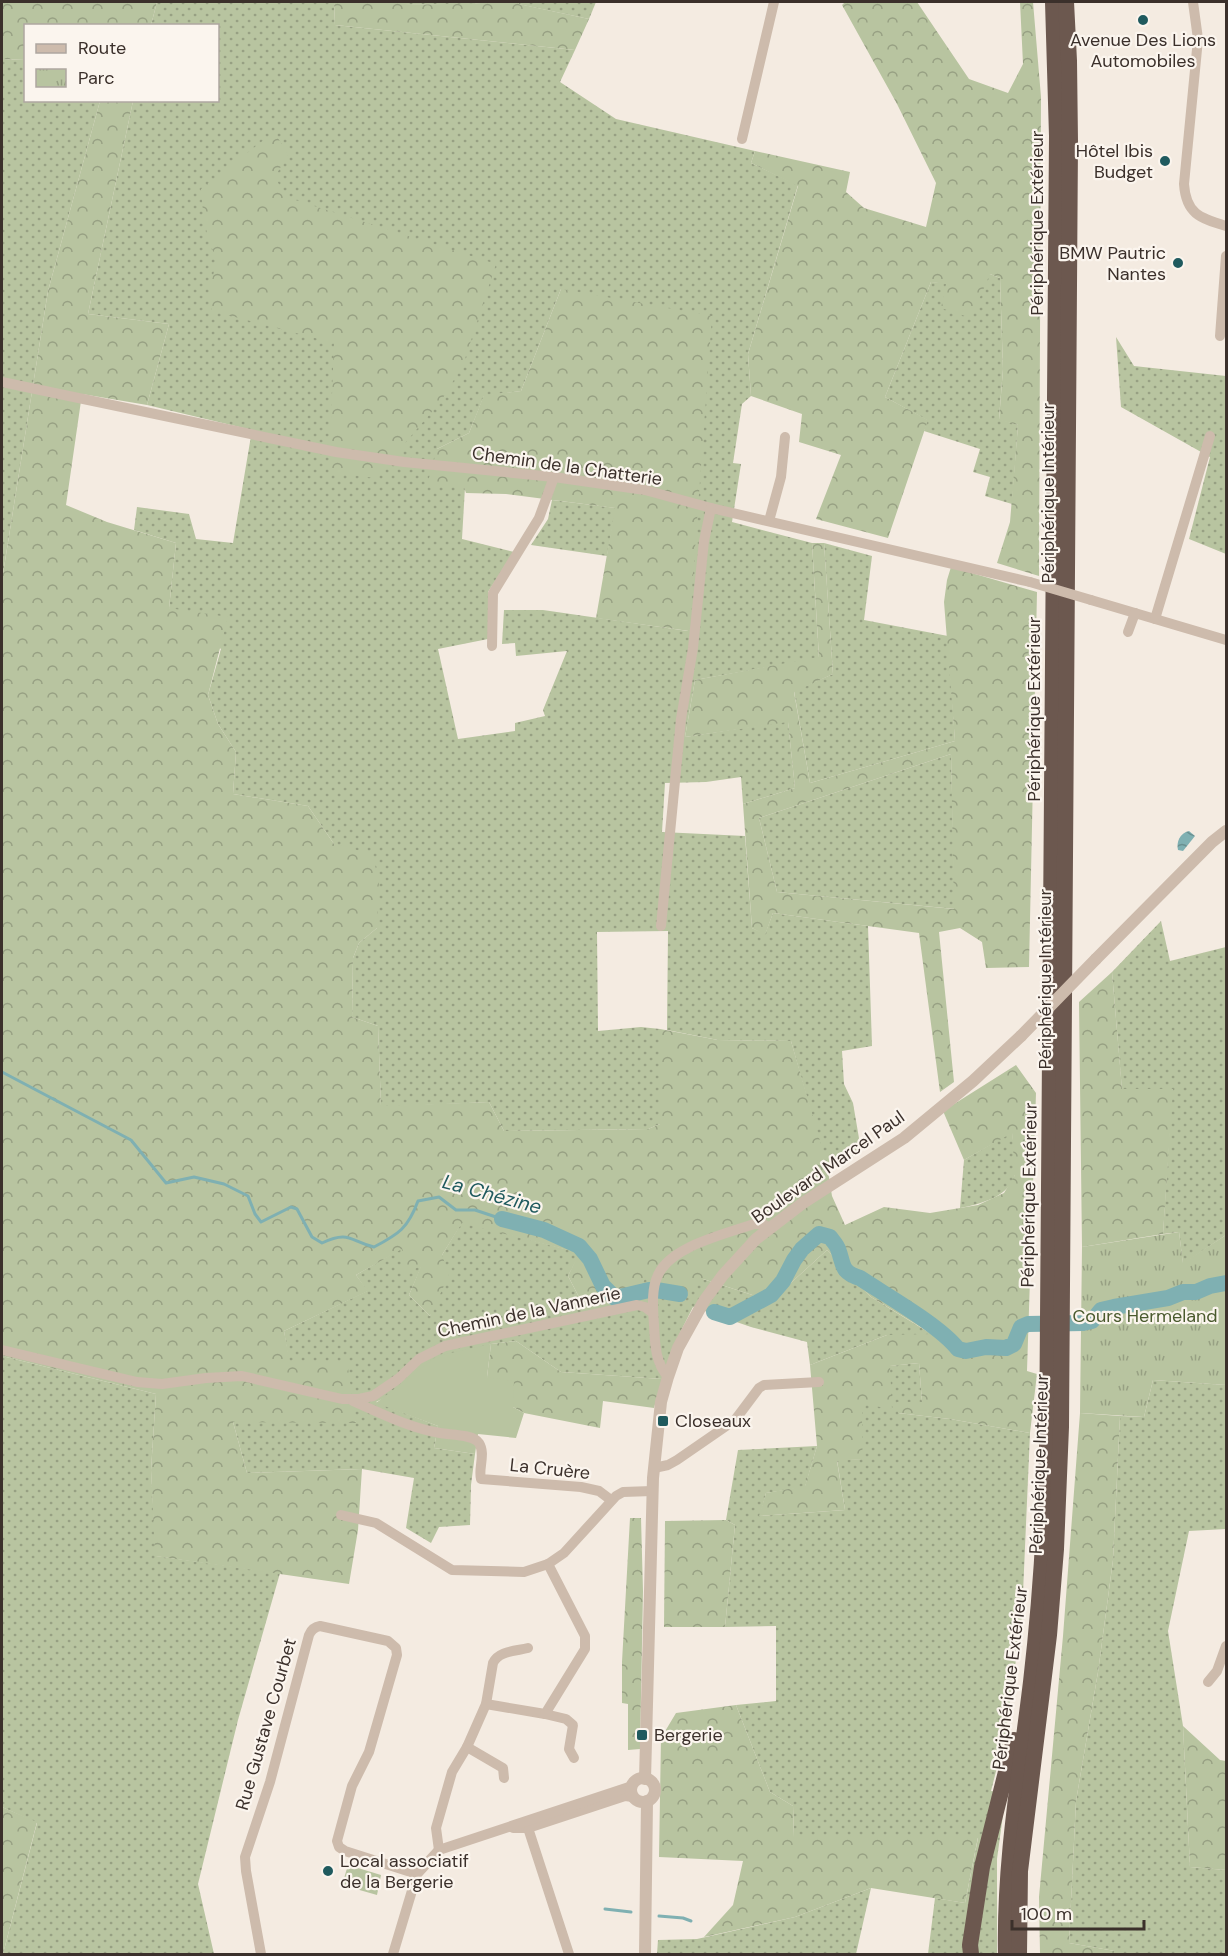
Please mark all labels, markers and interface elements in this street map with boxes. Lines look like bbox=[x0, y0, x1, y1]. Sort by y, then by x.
marker: Avenue Des Lions Automobiles bbox=[1136, 13, 1150, 27]
legend bbox=[24, 24, 219, 102]
place label: Avenue Des Lions Automobiles bbox=[1070, 28, 1216, 73]
text: Route bbox=[78, 36, 126, 60]
text: Parc bbox=[78, 66, 114, 90]
street label: Périphérique Extérieur bbox=[1025, 130, 1049, 315]
place label: Hôtel Ibis Budget bbox=[1076, 139, 1153, 184]
marker: Hôtel Ibis Budget bbox=[1158, 154, 1172, 168]
place label: BMW Pautric Nantes bbox=[1059, 241, 1166, 286]
marker: BMW Pautric Nantes bbox=[1171, 256, 1185, 270]
street label: Périphérique Intérieur bbox=[1036, 403, 1060, 583]
street label: Chemin de la Chatterie bbox=[470, 441, 664, 491]
street label: Périphérique Extérieur bbox=[1022, 616, 1046, 801]
street label: Périphérique Intérieur bbox=[1033, 889, 1057, 1069]
street label: Périphérique Extérieur bbox=[1015, 1102, 1043, 1288]
street label: Boulevard Marcel Paul bbox=[747, 1105, 909, 1229]
water label: La Chézine bbox=[440, 1168, 544, 1220]
street label: Chemin de la Vannerie bbox=[435, 1281, 623, 1343]
park label: Cours Hermeland bbox=[1072, 1304, 1218, 1328]
street label: Périphérique Intérieur bbox=[1024, 1373, 1054, 1555]
place label: Closeaux bbox=[675, 1409, 751, 1433]
marker: Closeaux bbox=[656, 1414, 670, 1428]
street label: La Cruère bbox=[509, 1453, 591, 1485]
street label: Périphérique Extérieur bbox=[987, 1584, 1033, 1771]
street label: Rue Gustave Courbet bbox=[230, 1635, 302, 1813]
place label: Bergerie bbox=[654, 1723, 723, 1747]
marker: Bergerie bbox=[635, 1728, 649, 1742]
place label: Local associatif de la Bergerie bbox=[340, 1849, 469, 1894]
marker: Local associatif de la Bergerie bbox=[321, 1864, 335, 1878]
scale bar bbox=[1012, 1893, 1144, 1931]
text: 100 m bbox=[1021, 1902, 1072, 1926]

